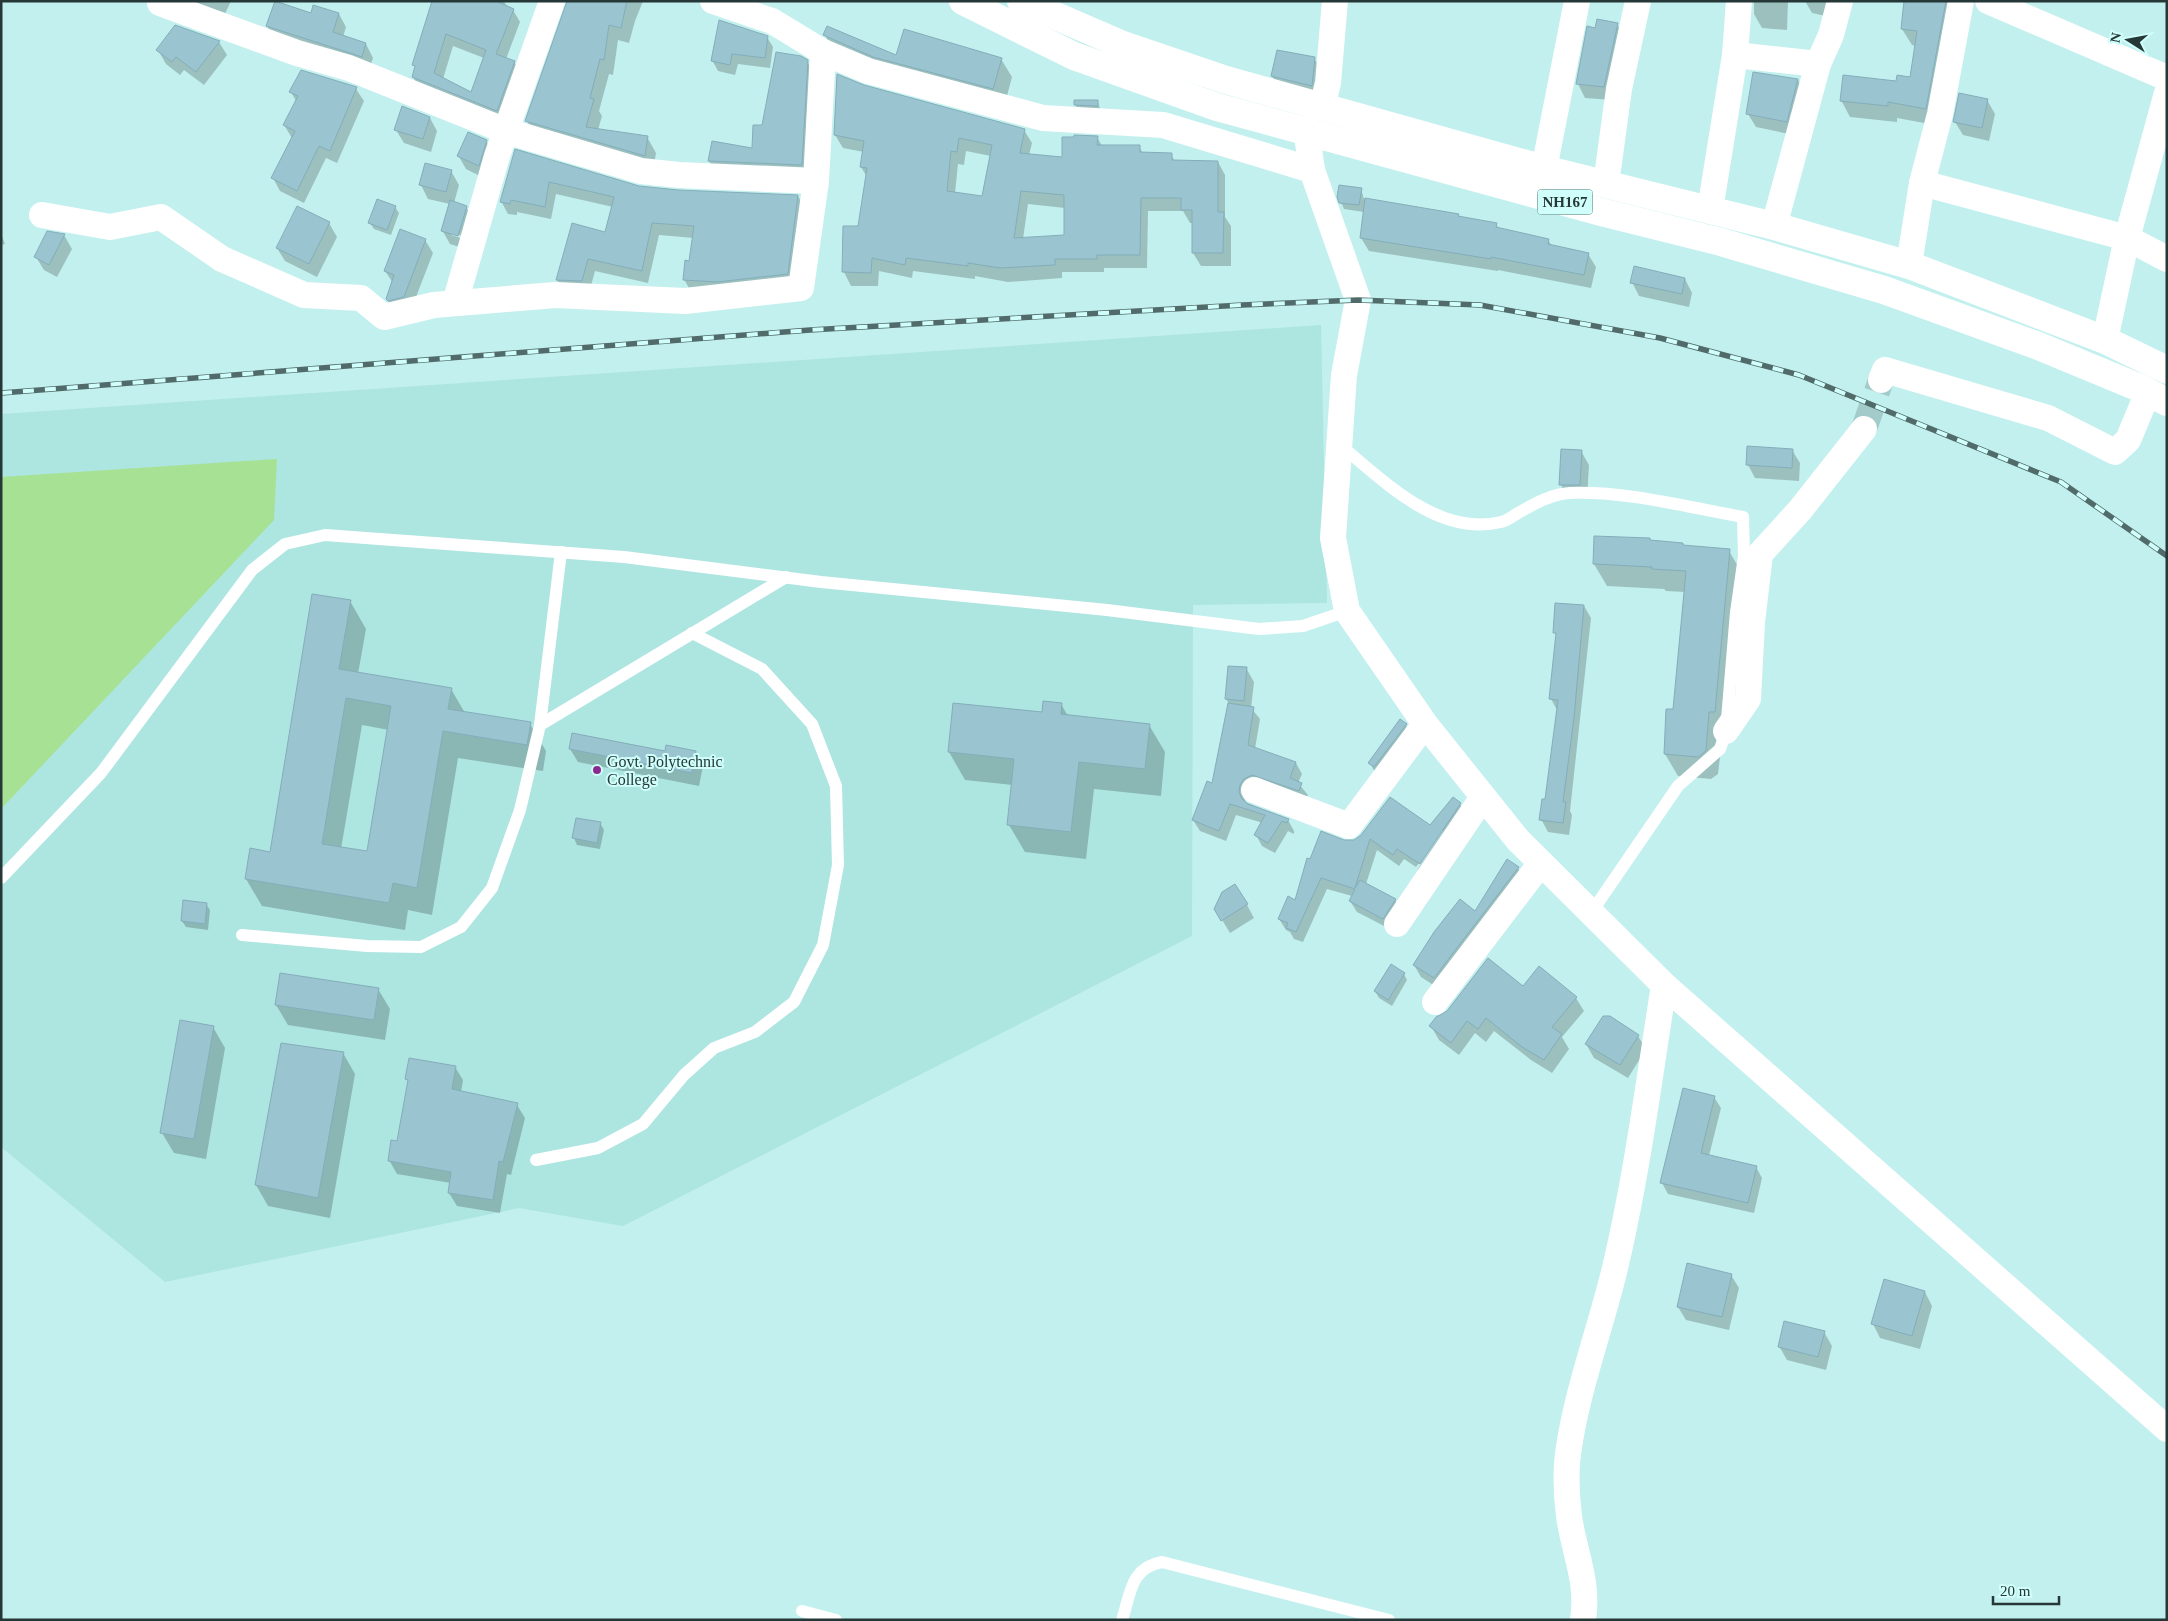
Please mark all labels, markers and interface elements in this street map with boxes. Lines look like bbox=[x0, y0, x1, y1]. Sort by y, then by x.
north arrow bbox=[2103, 15, 2153, 65]
text: N bbox=[2107, 31, 2124, 44]
road number: NH167 bbox=[1538, 190, 1592, 214]
place label: Govt. Polytechnic College bbox=[607, 753, 723, 789]
marker: Govt. Polytechnic College bbox=[591, 764, 603, 776]
scale bar bbox=[1993, 1574, 2059, 1606]
text: 20 m bbox=[2000, 1583, 2031, 1599]

